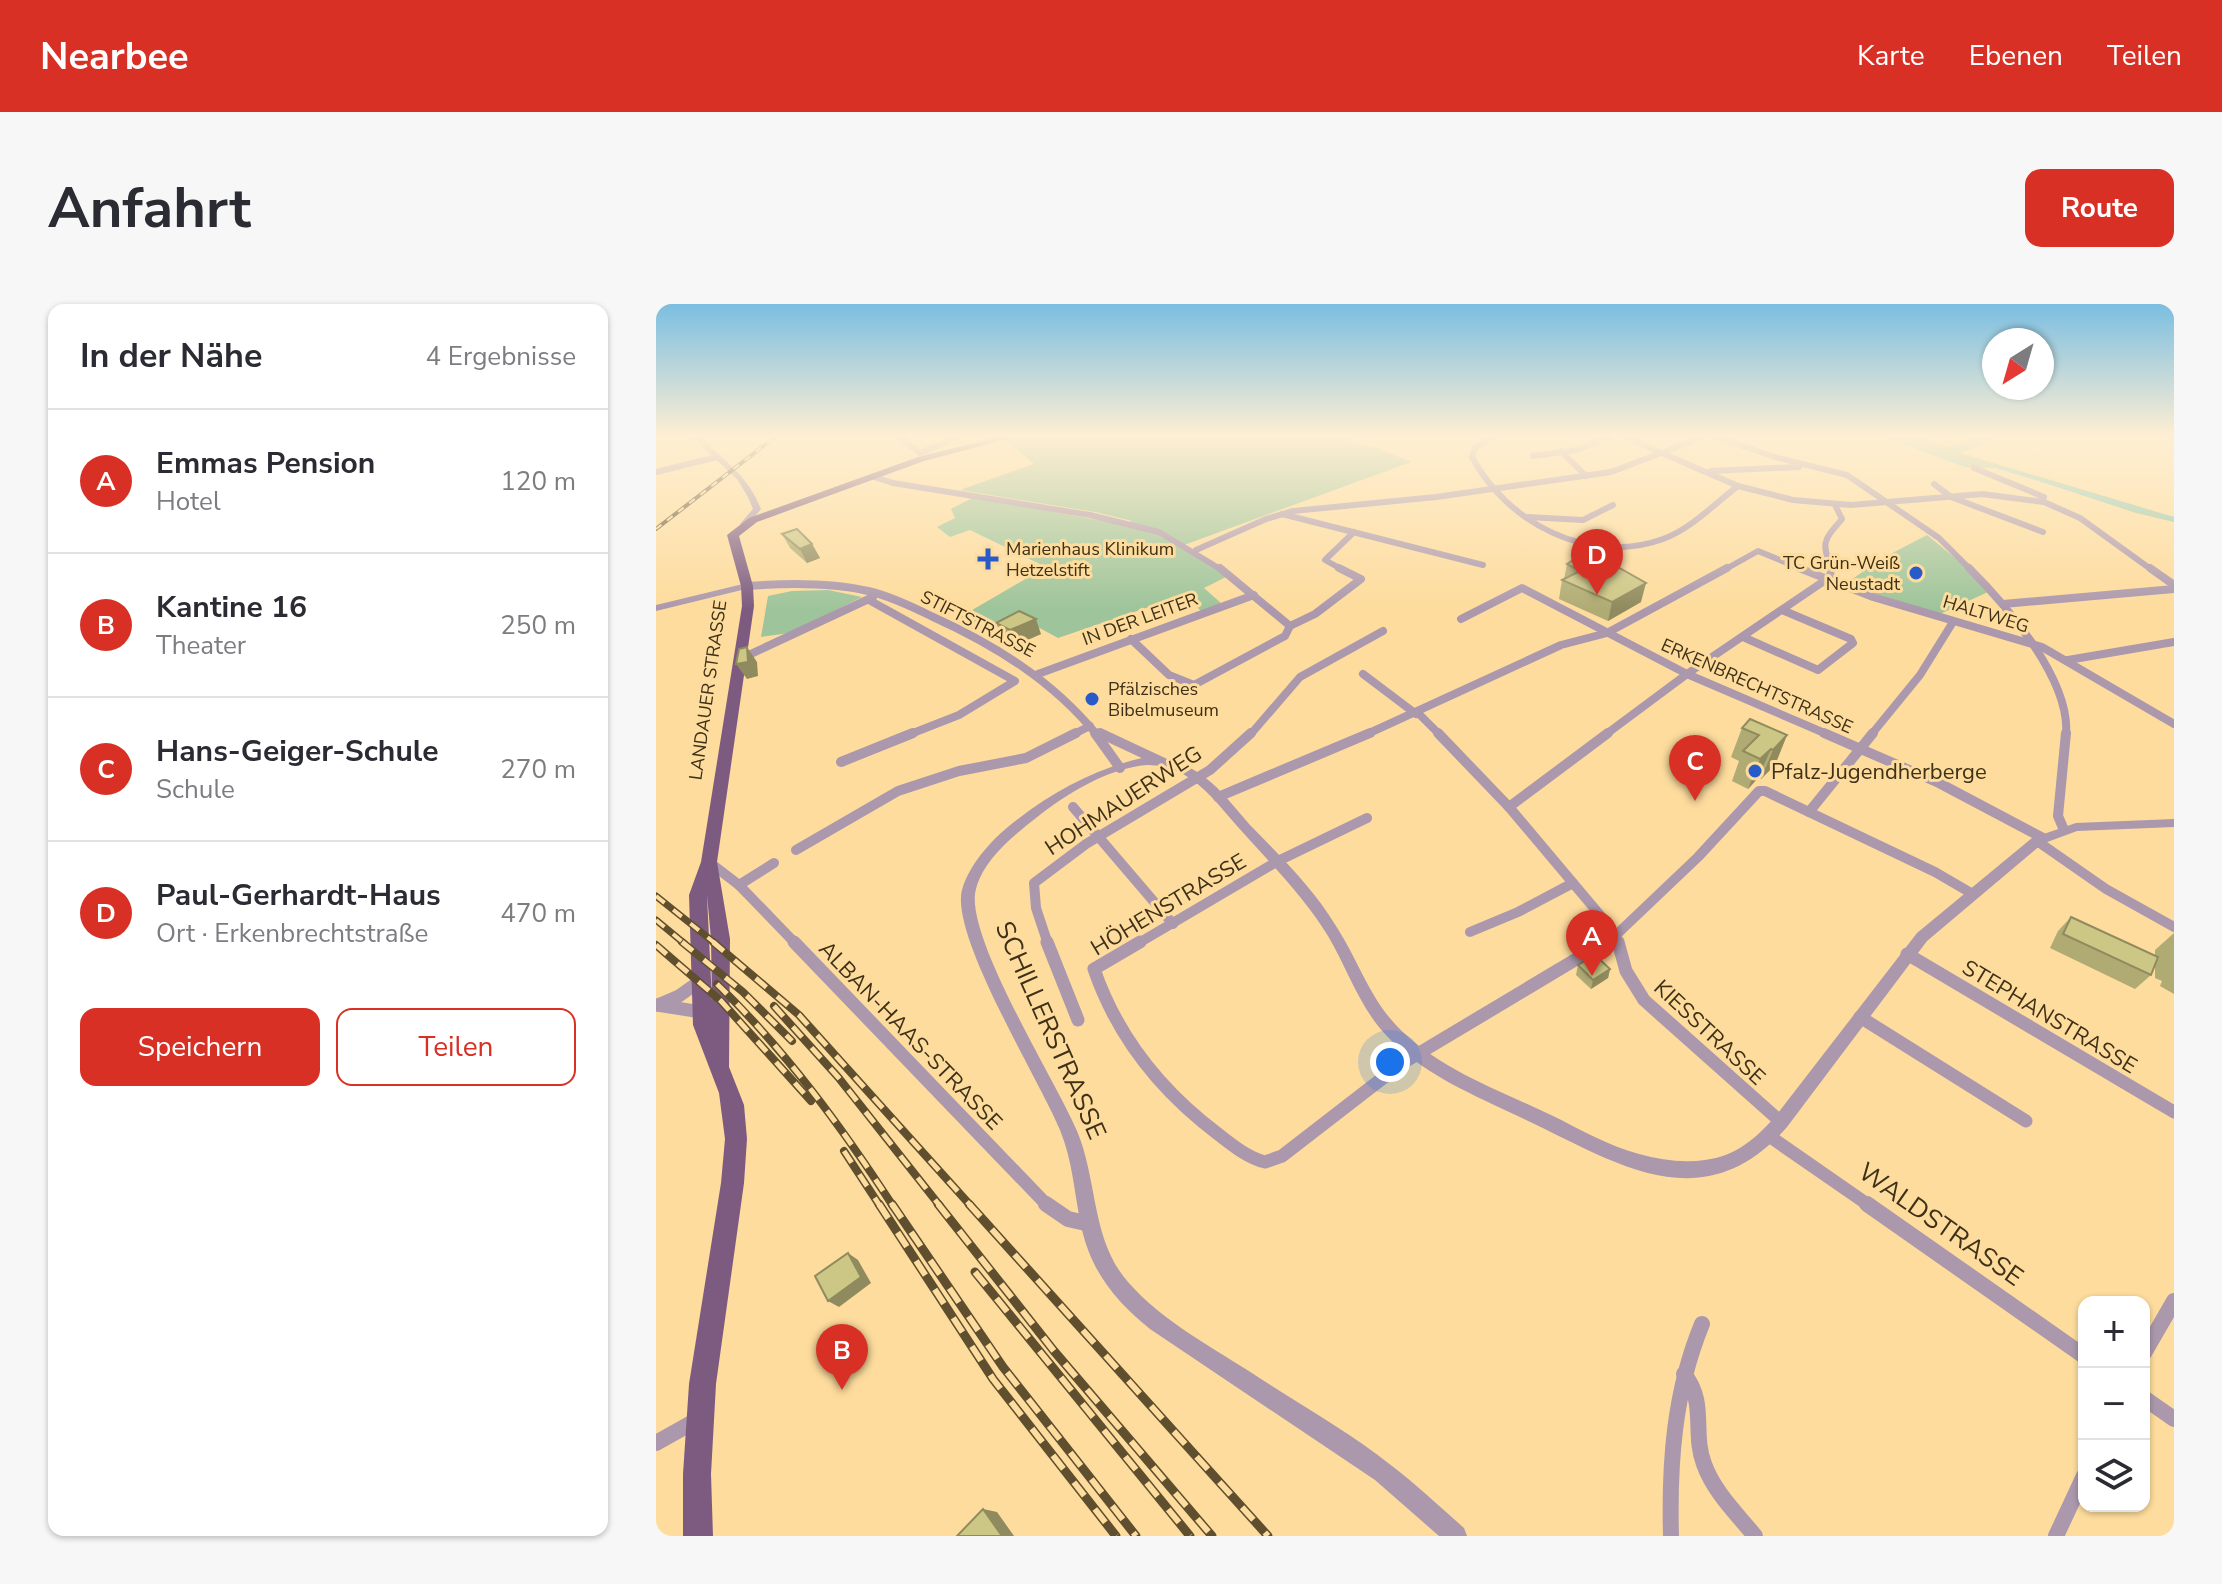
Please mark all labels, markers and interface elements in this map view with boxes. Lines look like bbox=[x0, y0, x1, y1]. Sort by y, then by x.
text: Nearbee bbox=[40, 31, 189, 82]
text: Karte bbox=[1857, 37, 1925, 75]
text: Ebenen bbox=[1969, 37, 2063, 75]
text: Teilen bbox=[2107, 37, 2182, 75]
button: Route bbox=[2025, 169, 2174, 247]
text: Anfahrt bbox=[48, 170, 251, 247]
north arrow bbox=[1982, 328, 2054, 400]
text: In der Nähe bbox=[80, 333, 262, 379]
text: 4 Ergebnisse bbox=[426, 339, 576, 374]
text: Emmas Pension bbox=[156, 443, 375, 484]
text: A bbox=[96, 464, 116, 499]
text: 120 m bbox=[500, 464, 576, 499]
text: Hotel bbox=[156, 484, 221, 519]
pin: D bbox=[1571, 529, 1623, 595]
place label: Marienhaus Klinikum Hetzelstift bbox=[1006, 537, 1174, 582]
marker: Marienhaus Klinikum Hetzelstift bbox=[977, 548, 999, 570]
place label: TC Grün-Weiß Neustadt bbox=[1783, 551, 1901, 596]
marker: TC Grün-Weiß Neustadt bbox=[1907, 564, 1925, 582]
street label: STIFTSTRASSE bbox=[917, 585, 1039, 663]
text: Kantine 16 bbox=[156, 587, 307, 628]
street label: IN DER LEITER bbox=[1079, 587, 1201, 651]
street label: HALTWEG bbox=[1940, 590, 2032, 638]
street label: LANDAUER STRASSE bbox=[683, 599, 733, 781]
text: B bbox=[97, 608, 115, 643]
text: 250 m bbox=[500, 608, 576, 643]
text: Theater bbox=[156, 628, 246, 663]
street label: ERKENBRECHTSTRASSE bbox=[1657, 633, 1857, 739]
place label: Pfälzisches Bibelmuseum bbox=[1108, 677, 1219, 722]
marker: Pfälzisches Bibelmuseum bbox=[1083, 690, 1101, 708]
text: Hans-Geiger-Schule bbox=[156, 731, 438, 772]
pin: C bbox=[1669, 735, 1721, 801]
street label: HOHMAUERWEG bbox=[1039, 739, 1208, 863]
text: C bbox=[97, 752, 115, 787]
text: 270 m bbox=[500, 752, 576, 787]
place label: Pfalz-Jugendherberge bbox=[1771, 757, 1987, 787]
marker: Pfalz-Jugendherberge bbox=[1746, 762, 1764, 780]
text: Schule bbox=[156, 772, 235, 807]
street label: HÖHENSTRASSE bbox=[1085, 847, 1252, 963]
text: Paul-Gerhardt-Haus bbox=[156, 875, 441, 916]
text: D bbox=[96, 896, 116, 931]
text: 470 m bbox=[500, 896, 576, 931]
pin: A bbox=[1566, 910, 1618, 976]
text: Ort · Erkenbrechtstraße bbox=[156, 916, 428, 951]
street label: SCHILLERSTRASSE bbox=[987, 916, 1114, 1145]
street label: ALBAN-HAAS-STRASSE bbox=[812, 935, 1009, 1137]
street label: STEPHANSTRASSE bbox=[1956, 953, 2142, 1081]
street label: KIESSTRASSE bbox=[1647, 973, 1772, 1092]
button: Speichern bbox=[80, 1008, 320, 1086]
button: Teilen bbox=[336, 1008, 576, 1086]
your location bbox=[1370, 1042, 1410, 1082]
street label: WALDSTRASSE bbox=[1851, 1154, 2030, 1294]
map controls bbox=[2078, 1296, 2150, 1512]
button: + bbox=[2078, 1296, 2150, 1368]
pin: B bbox=[816, 1324, 868, 1390]
button: − bbox=[2078, 1368, 2150, 1440]
button: layers bbox=[2078, 1440, 2150, 1512]

